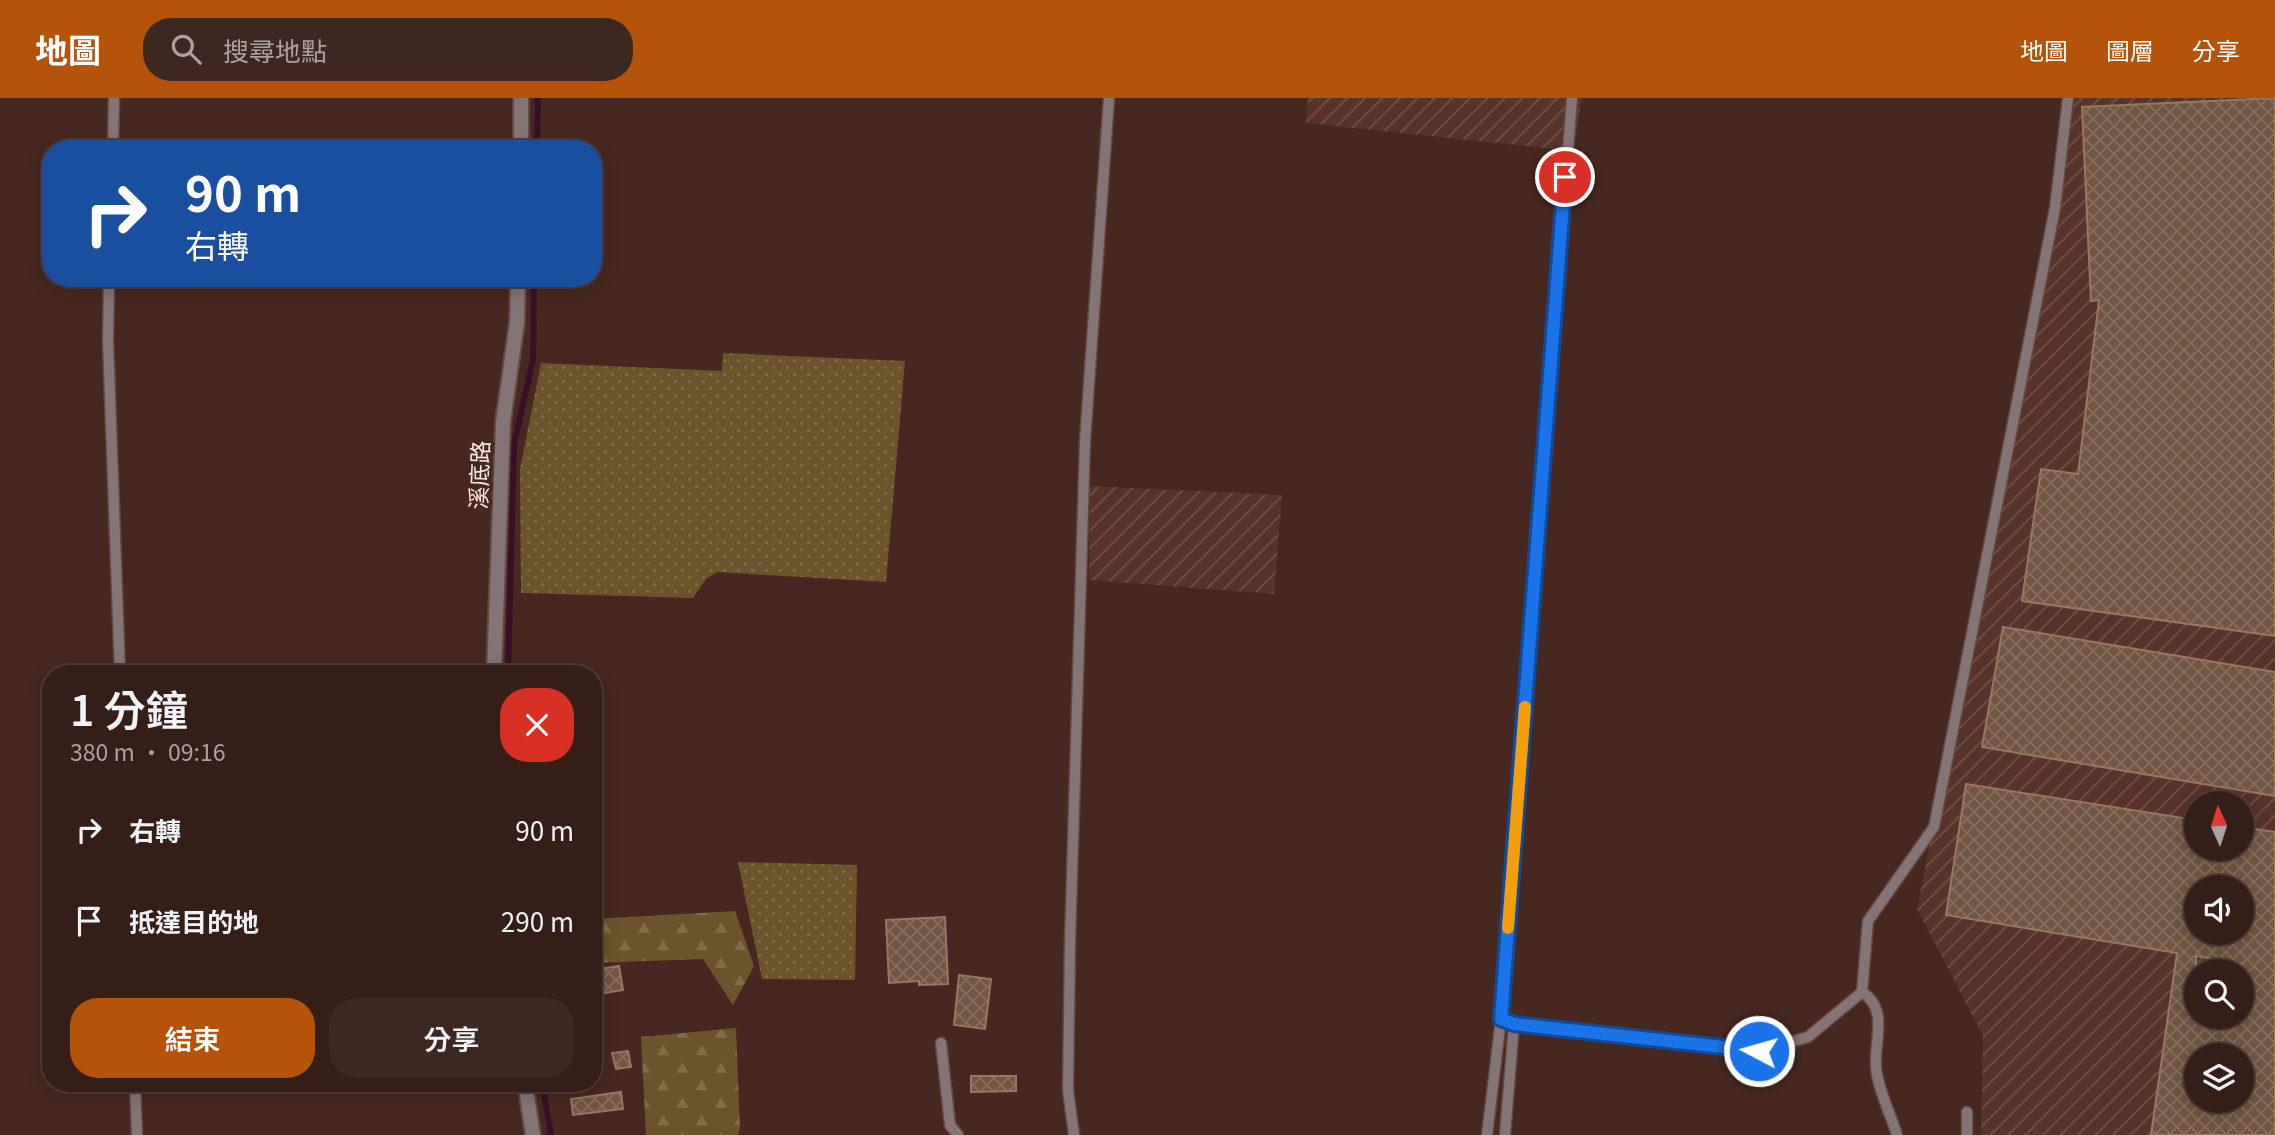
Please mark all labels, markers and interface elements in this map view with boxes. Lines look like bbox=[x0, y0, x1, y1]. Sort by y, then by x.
search box bbox=[143, 18, 633, 81]
text: 地圖 bbox=[35, 25, 101, 73]
icon: search bbox=[167, 30, 205, 68]
text: 搜尋地點 bbox=[223, 31, 327, 68]
text: 地圖 bbox=[2020, 32, 2068, 67]
text: 圖層 bbox=[2106, 32, 2154, 67]
text: 分享 bbox=[2192, 32, 2240, 67]
pin bbox=[1535, 147, 1595, 207]
text: 90 m bbox=[185, 155, 301, 226]
icon: arrive bbox=[1546, 158, 1584, 196]
icon: right bbox=[70, 168, 161, 259]
text: 右轉 bbox=[185, 221, 249, 267]
street label: 溪底路 bbox=[460, 440, 496, 510]
text: 1 分鐘 bbox=[70, 677, 188, 738]
button: close bbox=[500, 688, 574, 762]
text: 380 m · 09:16 bbox=[70, 734, 226, 768]
north arrow bbox=[2184, 791, 2254, 861]
map controls bbox=[2184, 791, 2254, 1113]
icon: right bbox=[70, 811, 108, 849]
text: 右轉 bbox=[129, 811, 181, 848]
text: 90 m bbox=[515, 811, 574, 848]
button: sound bbox=[2184, 875, 2254, 945]
icon: arrive bbox=[70, 902, 108, 940]
text: 抵達目的地 bbox=[129, 902, 259, 939]
text: 290 m bbox=[501, 902, 574, 939]
button: search bbox=[2184, 959, 2254, 1029]
button: 結束 bbox=[70, 998, 315, 1078]
button: 分享 bbox=[329, 998, 574, 1078]
position arrow bbox=[1722, 1014, 1796, 1088]
button: layers bbox=[2184, 1043, 2254, 1113]

